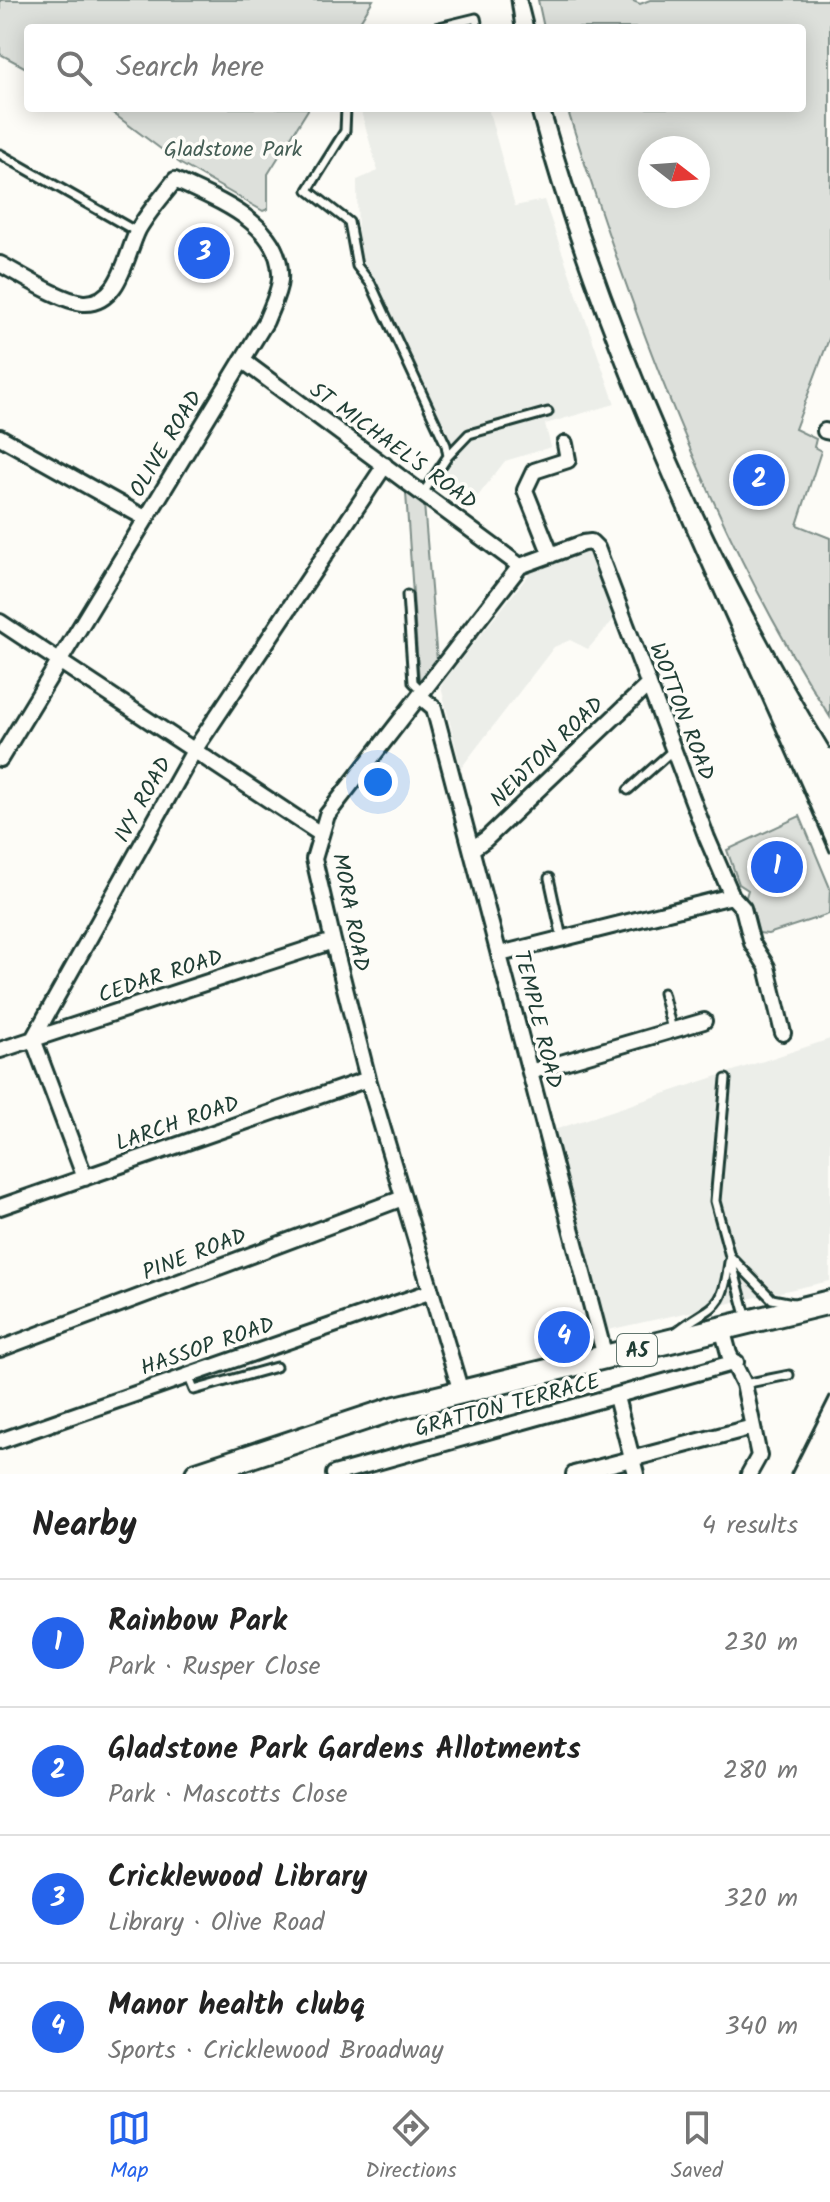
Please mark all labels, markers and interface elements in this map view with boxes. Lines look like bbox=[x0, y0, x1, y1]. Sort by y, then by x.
search box bbox=[24, 24, 806, 112]
text: Search here bbox=[116, 44, 264, 92]
icon: search bbox=[52, 46, 96, 90]
park label: Gladstone Park bbox=[164, 133, 303, 168]
north arrow bbox=[638, 136, 710, 208]
pin: 3 bbox=[178, 223, 230, 283]
street label: ST MICHAEL'S ROAD bbox=[301, 374, 484, 520]
street label: OLIVE ROAD bbox=[121, 384, 213, 505]
pin: 2 bbox=[733, 450, 785, 510]
street label: WOTTON ROAD bbox=[638, 638, 723, 786]
street label: NEWTON ROAD bbox=[482, 689, 613, 817]
street label: IVY ROAD bbox=[106, 751, 182, 850]
your location bbox=[358, 762, 398, 802]
pin: 1 bbox=[751, 837, 803, 897]
street label: MORA ROAD bbox=[321, 850, 378, 975]
street label: CEDAR ROAD bbox=[94, 941, 228, 1014]
street label: TEMPLE ROAD bbox=[502, 947, 571, 1093]
street label: LARCH ROAD bbox=[111, 1087, 244, 1162]
street label: PINE ROAD bbox=[138, 1219, 252, 1291]
pin: 4 bbox=[538, 1307, 590, 1367]
street label: HASSOP ROAD bbox=[136, 1308, 280, 1387]
road number: A5 bbox=[617, 1334, 657, 1366]
street label: GRATTON TERRACE bbox=[411, 1365, 605, 1448]
text: Nearby bbox=[32, 1499, 137, 1553]
text: 4 results bbox=[702, 1505, 798, 1547]
text: Rainbow Park bbox=[108, 1598, 287, 1646]
text: 1 bbox=[54, 1622, 62, 1664]
text: 230 m bbox=[724, 1622, 798, 1664]
text: Park · Rusper Close bbox=[108, 1646, 321, 1688]
text: Gladstone Park Gardens Allotments bbox=[108, 1726, 581, 1774]
text: 2 bbox=[50, 1750, 66, 1792]
text: 280 m bbox=[723, 1750, 798, 1792]
text: Park · Mascotts Close bbox=[108, 1774, 347, 1816]
text: Cricklewood Library bbox=[108, 1854, 367, 1902]
text: 3 bbox=[51, 1878, 65, 1920]
text: 320 m bbox=[724, 1878, 798, 1920]
text: Library · Olive Road bbox=[108, 1902, 324, 1944]
text: Manor health clubq bbox=[108, 1982, 365, 2030]
text: 4 bbox=[51, 2006, 65, 2048]
text: 340 m bbox=[725, 2006, 798, 2048]
text: Sports · Cricklewood Broadway bbox=[108, 2030, 443, 2072]
tab: Map bbox=[107, 2106, 151, 2189]
tab: Directions bbox=[365, 2106, 457, 2189]
tab: Saved bbox=[671, 2106, 723, 2189]

